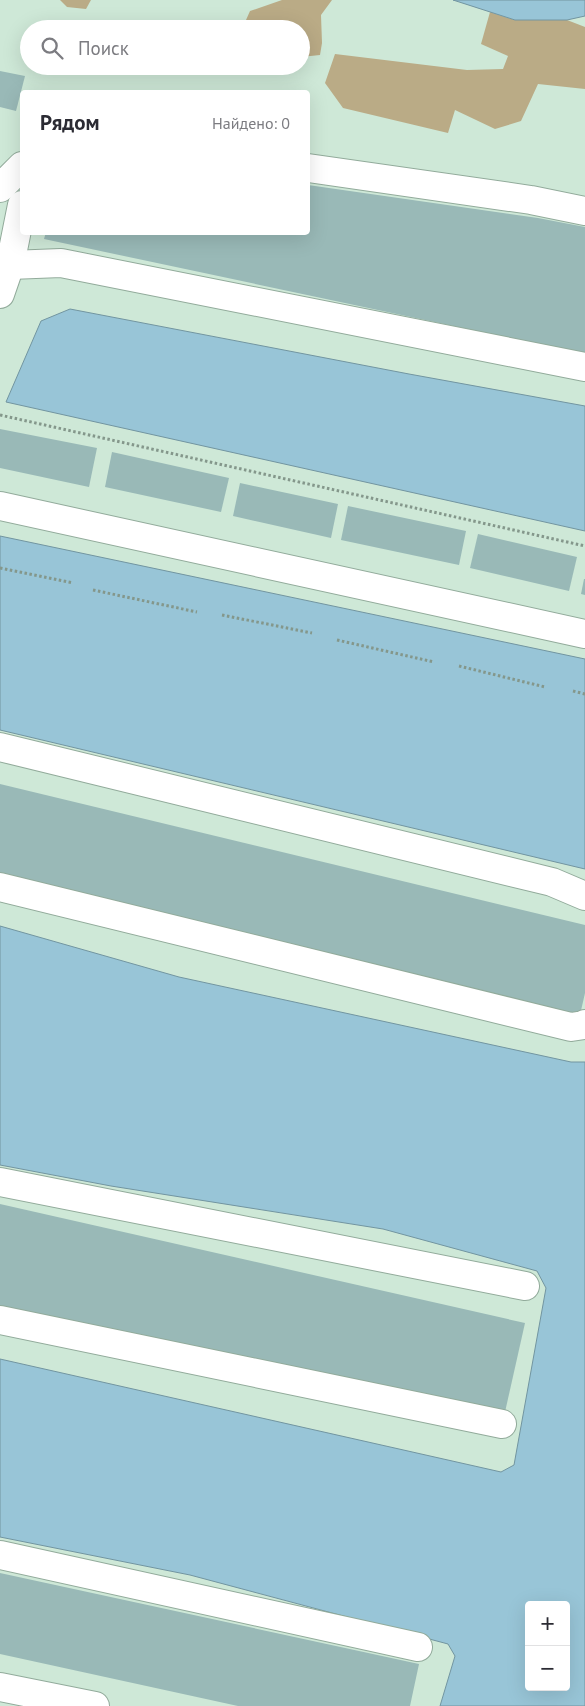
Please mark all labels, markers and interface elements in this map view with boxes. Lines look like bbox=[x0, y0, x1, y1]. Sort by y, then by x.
search box bbox=[20, 20, 310, 75]
icon: search bbox=[38, 34, 66, 62]
text: Поиск bbox=[78, 36, 129, 60]
text: Рядом bbox=[40, 109, 99, 136]
text: Найдено: 0 bbox=[212, 113, 290, 133]
map controls bbox=[525, 1601, 570, 1691]
button: + bbox=[525, 1601, 570, 1646]
button: − bbox=[525, 1646, 570, 1691]

